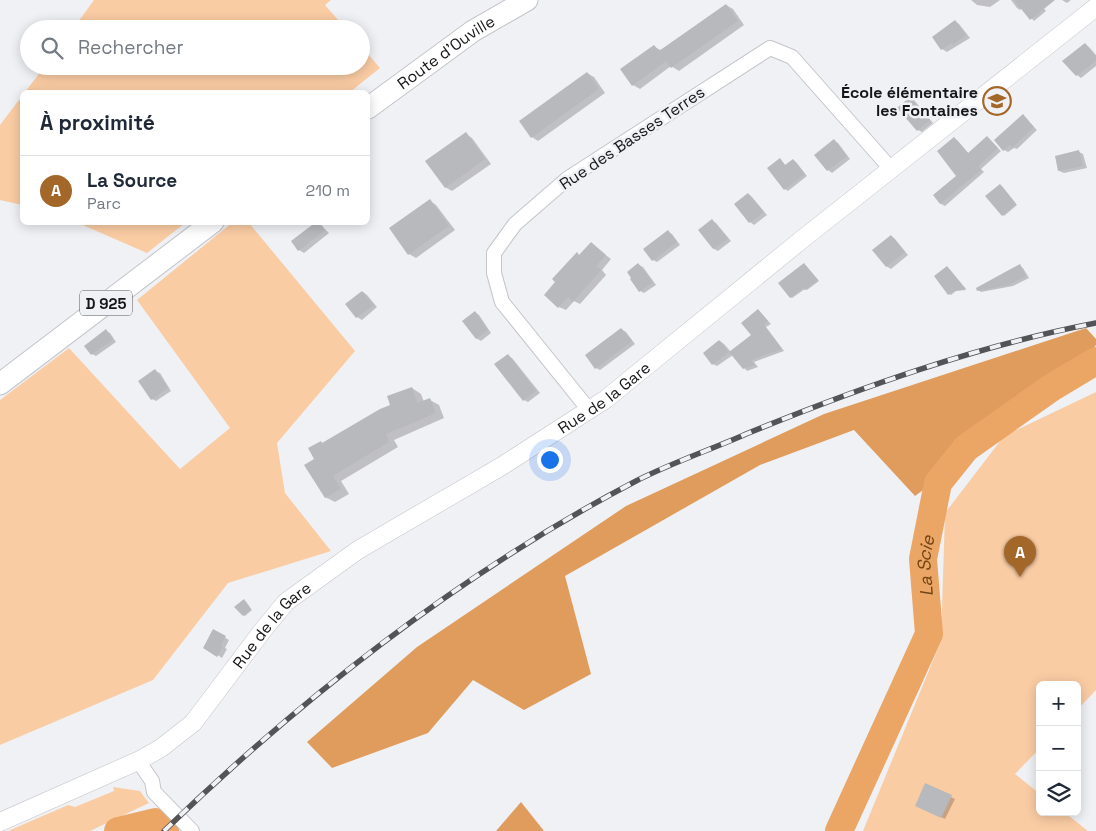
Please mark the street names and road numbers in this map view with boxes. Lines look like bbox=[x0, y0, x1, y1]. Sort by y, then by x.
street label: Route d'Ouville bbox=[393, 10, 498, 94]
street label: Rue des Basses Terres bbox=[555, 82, 709, 194]
road number: D 925 bbox=[80, 290, 132, 316]
street label: Rue de la Gare bbox=[554, 357, 655, 438]
street label: Rue de la Gare bbox=[227, 577, 315, 672]

